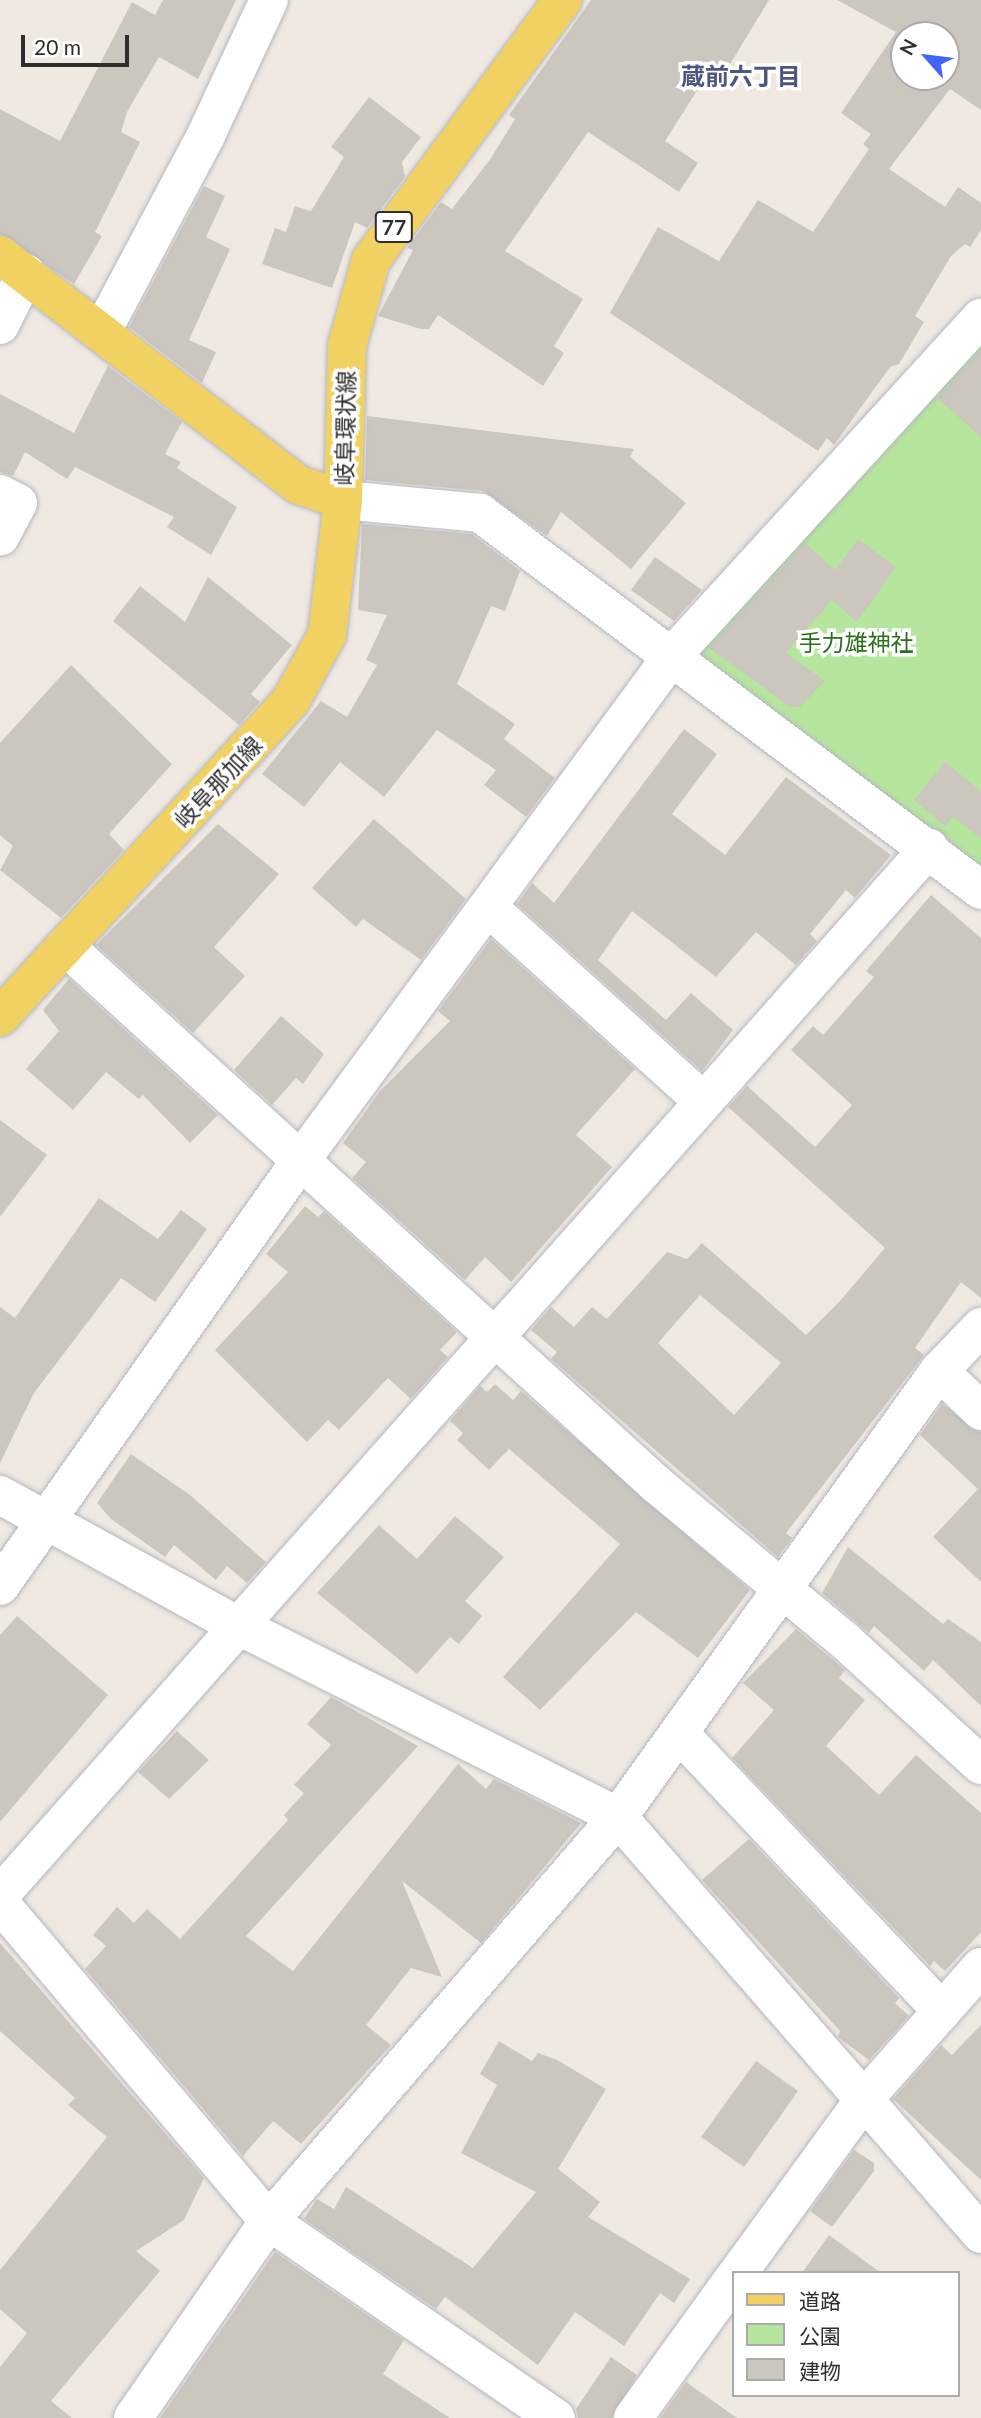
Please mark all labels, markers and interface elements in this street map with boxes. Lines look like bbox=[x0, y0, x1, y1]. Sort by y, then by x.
scale bar bbox=[24, 21, 133, 65]
north arrow bbox=[890, 21, 960, 91]
text: 20 m bbox=[34, 34, 81, 59]
text: N bbox=[894, 35, 921, 59]
district label: 蔵前六丁目 bbox=[681, 62, 801, 90]
road number: 77 bbox=[375, 210, 413, 244]
street label: 岐阜環状線 bbox=[330, 370, 360, 486]
park label: 手力雄神社 bbox=[799, 628, 913, 656]
street label: 岐阜那加線 bbox=[169, 731, 267, 833]
legend bbox=[732, 2271, 960, 2397]
text: 道路 bbox=[799, 2288, 841, 2313]
text: 公園 bbox=[799, 2323, 841, 2348]
text: 建物 bbox=[799, 2358, 841, 2383]

